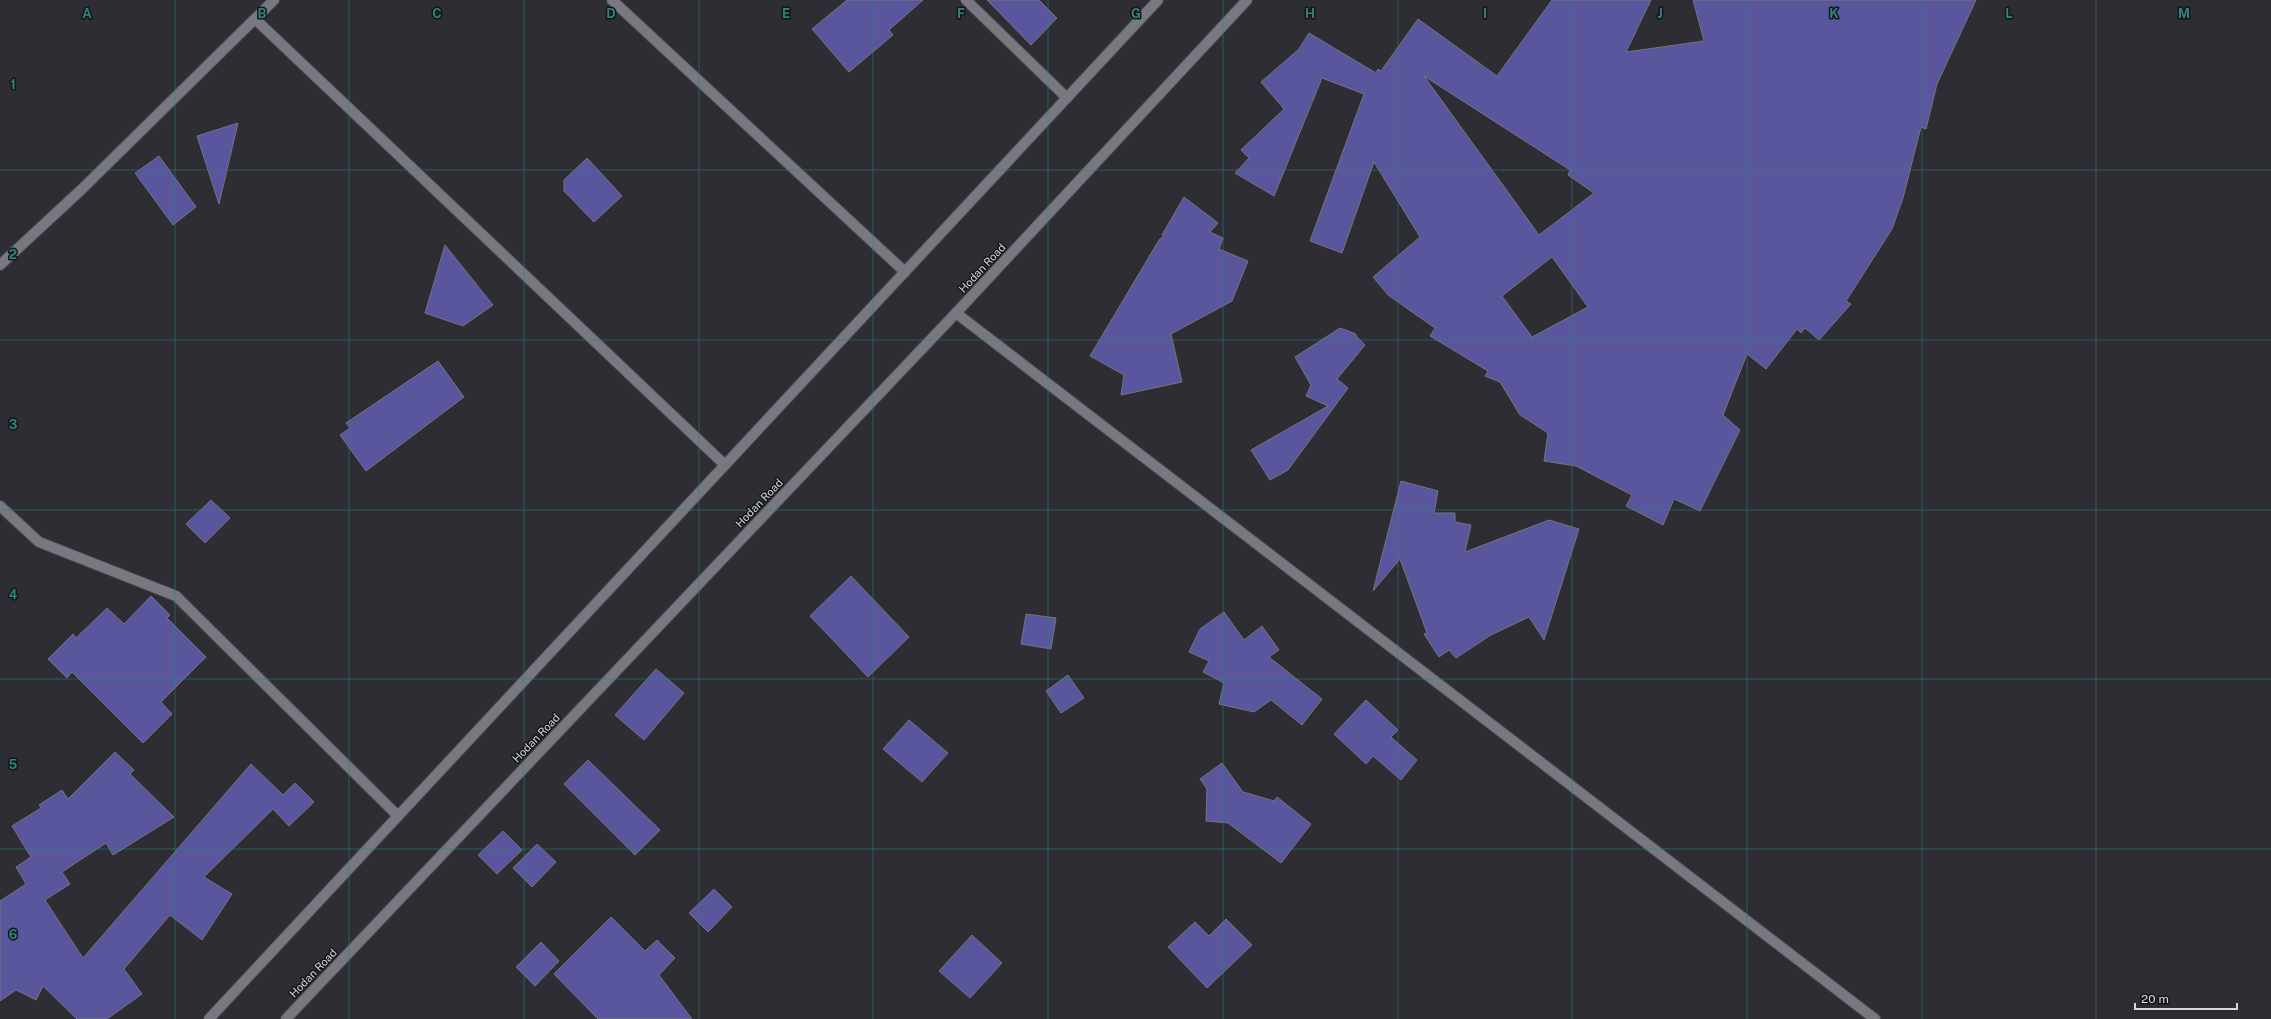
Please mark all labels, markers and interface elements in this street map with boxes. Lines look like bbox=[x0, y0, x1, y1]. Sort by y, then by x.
text: A bbox=[82, 6, 92, 21]
text: B bbox=[258, 6, 267, 21]
text: C bbox=[432, 6, 442, 21]
text: D bbox=[606, 6, 616, 21]
text: E bbox=[782, 6, 790, 21]
text: F bbox=[957, 6, 965, 21]
text: G bbox=[1131, 6, 1141, 21]
text: H bbox=[1305, 6, 1315, 21]
text: I bbox=[1483, 6, 1487, 21]
text: J bbox=[1657, 6, 1663, 21]
text: K bbox=[1829, 6, 1839, 21]
text: L bbox=[2005, 6, 2013, 21]
text: M bbox=[2178, 6, 2190, 21]
text: 1 bbox=[10, 77, 16, 92]
street label: Hodan Road bbox=[956, 241, 1008, 295]
text: 2 bbox=[9, 247, 17, 262]
text: 3 bbox=[9, 417, 18, 432]
street label: Hodan Road bbox=[733, 476, 785, 530]
text: 4 bbox=[9, 587, 18, 602]
street label: Hodan Road bbox=[510, 711, 562, 765]
text: 5 bbox=[9, 757, 18, 772]
text: 6 bbox=[9, 927, 18, 942]
street label: Hodan Road bbox=[287, 946, 339, 1000]
scale bar bbox=[2135, 985, 2237, 1011]
text: 20 m bbox=[2141, 992, 2169, 1006]

